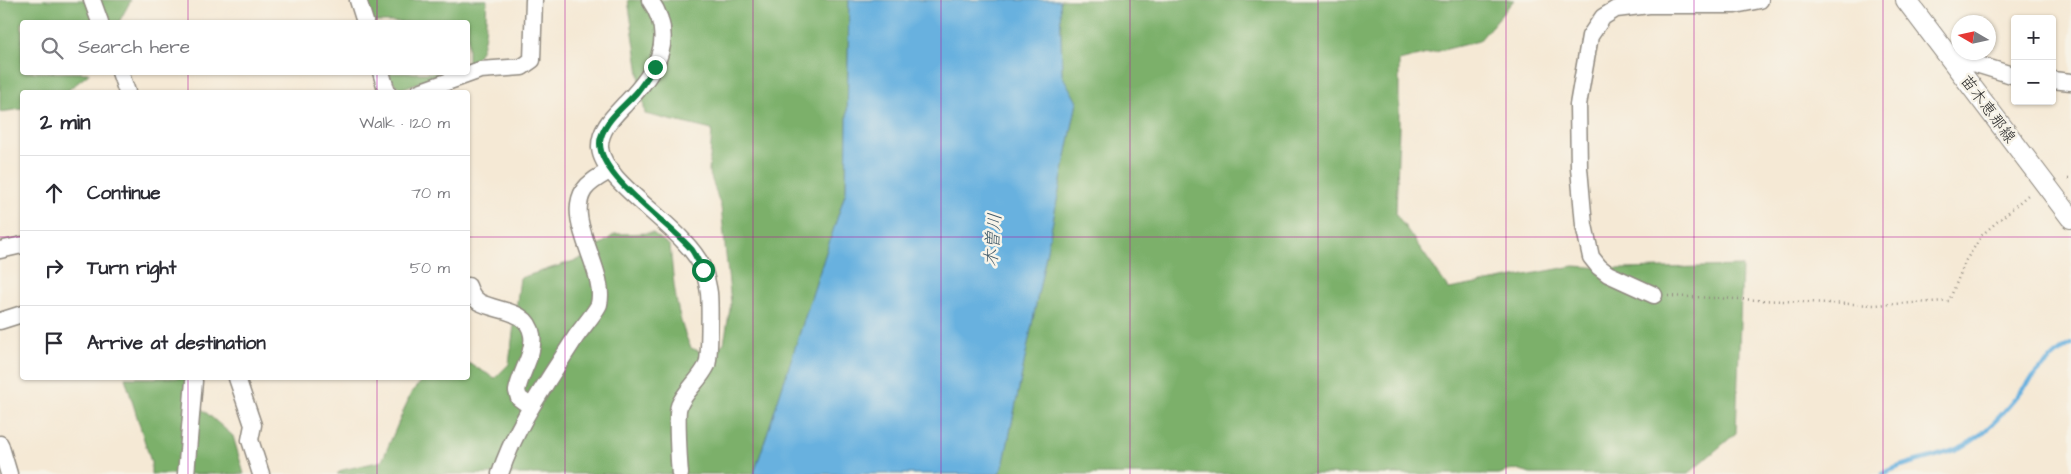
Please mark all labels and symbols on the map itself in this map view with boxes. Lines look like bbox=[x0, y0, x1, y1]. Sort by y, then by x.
north arrow bbox=[1951, 15, 1996, 60]
route end bbox=[644, 56, 667, 79]
street label: 苗木恵那線 bbox=[1955, 70, 2021, 148]
water label: 木曽川 bbox=[978, 212, 1008, 268]
route start bbox=[692, 259, 715, 282]

